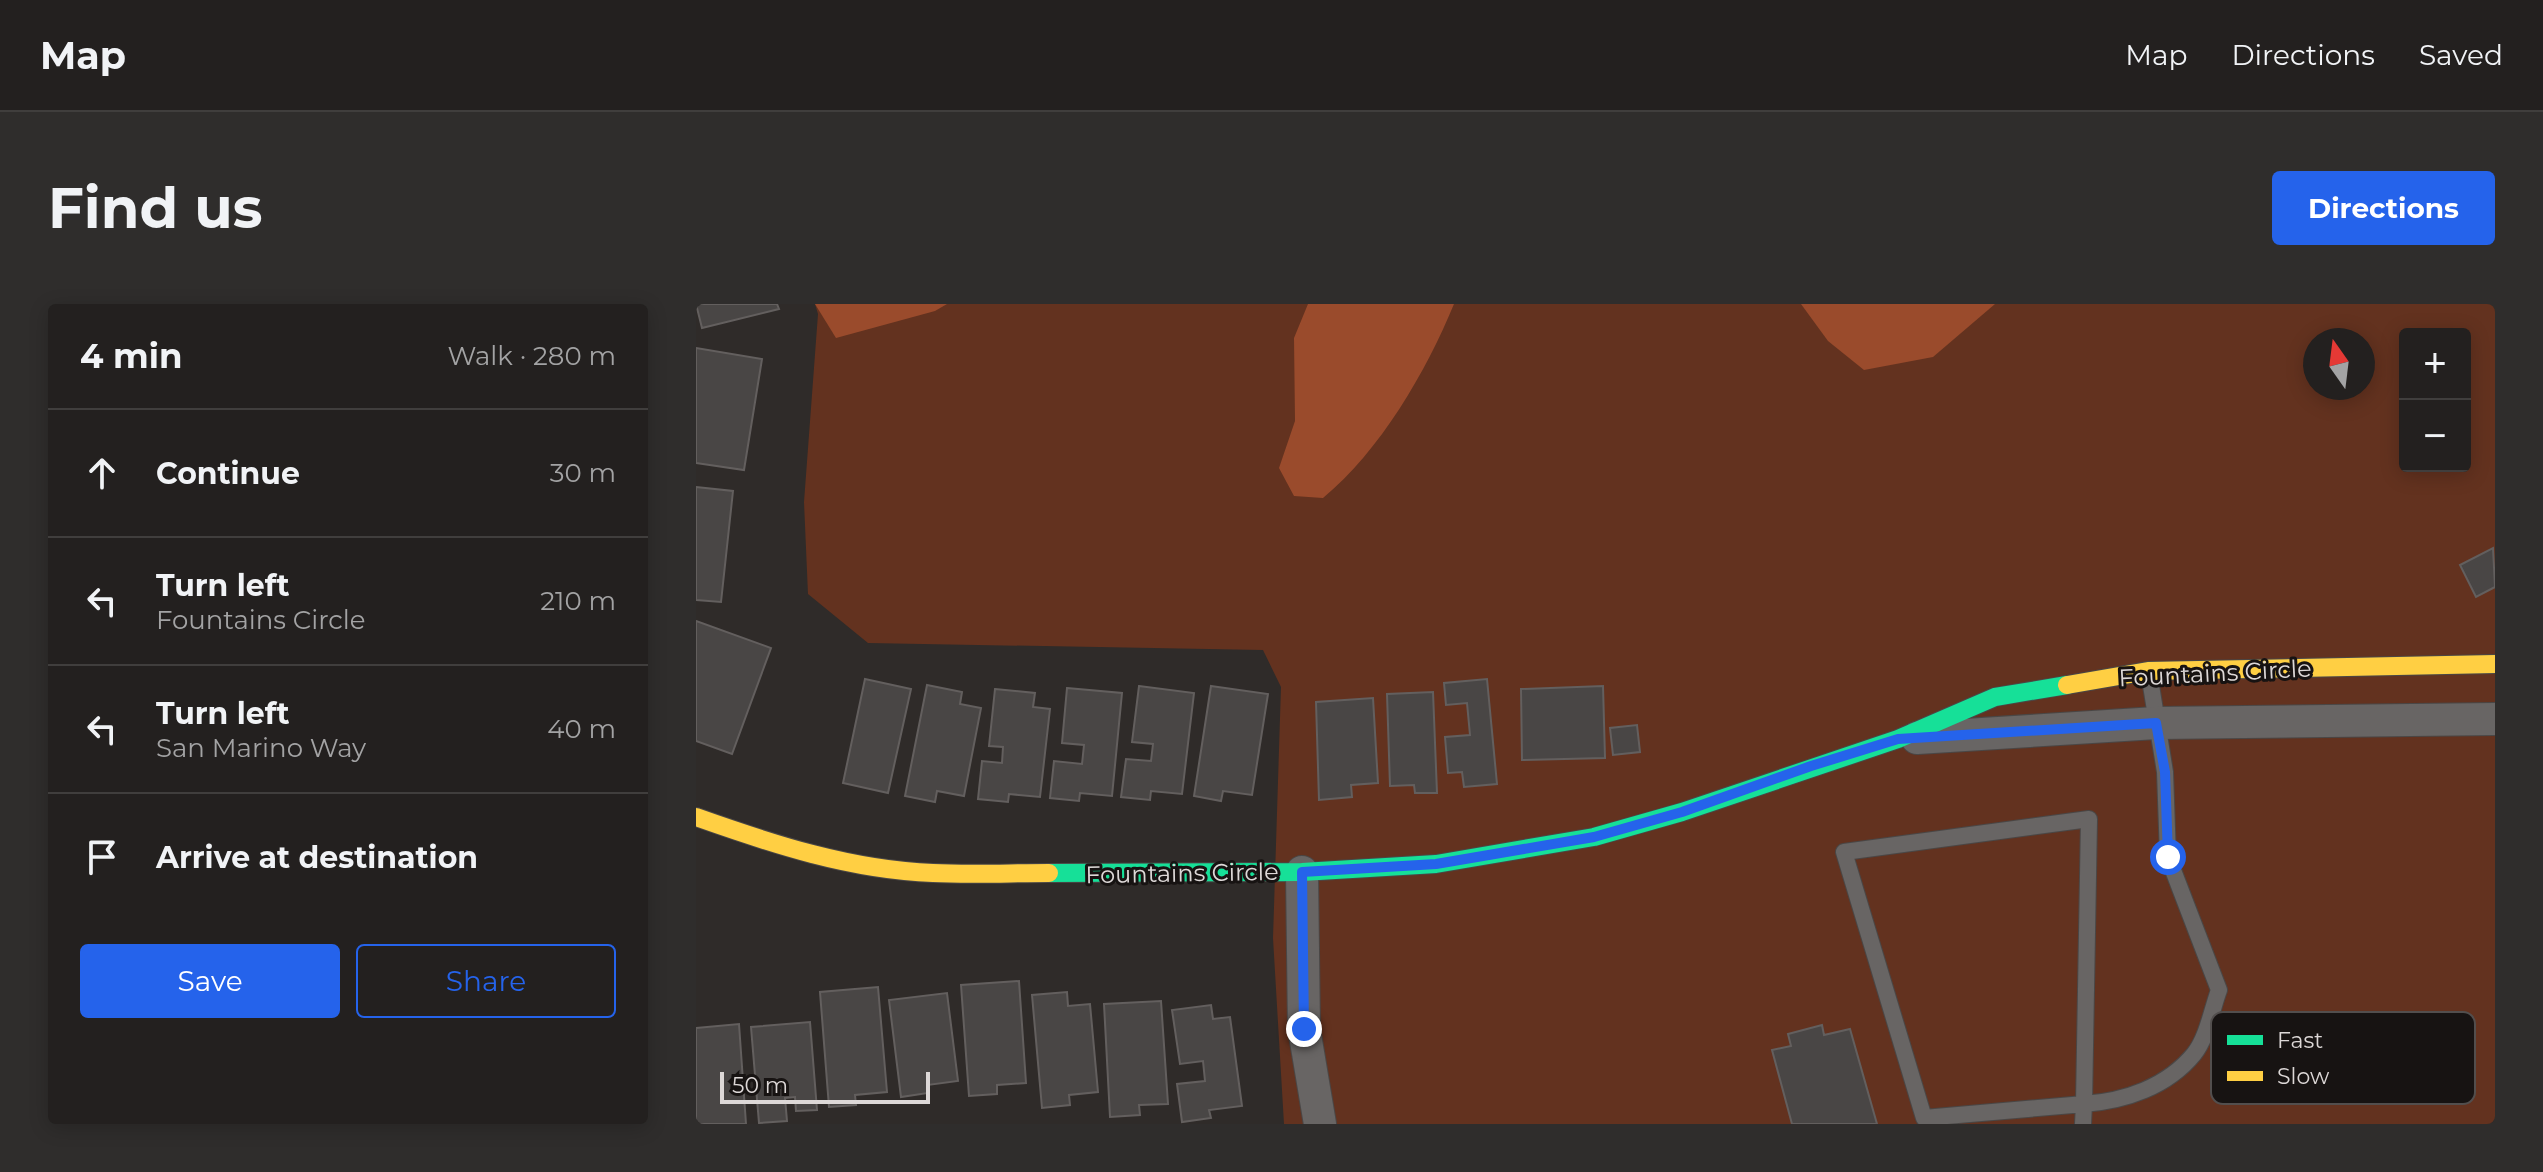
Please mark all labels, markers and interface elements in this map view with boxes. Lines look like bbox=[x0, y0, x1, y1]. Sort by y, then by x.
text: Map bbox=[40, 32, 126, 79]
text: Map bbox=[2125, 38, 2187, 72]
text: Directions bbox=[2231, 38, 2375, 72]
text: Saved bbox=[2419, 38, 2503, 72]
button: Directions bbox=[2272, 171, 2495, 245]
text: Find us bbox=[48, 174, 262, 242]
north arrow bbox=[2303, 328, 2375, 400]
map controls bbox=[2399, 328, 2471, 472]
button: + bbox=[2399, 328, 2471, 400]
text: 4 min bbox=[80, 335, 182, 377]
text: Walk · 280 m bbox=[448, 340, 616, 372]
button: − bbox=[2399, 400, 2471, 472]
icon: ahead bbox=[80, 451, 124, 495]
text: Continue bbox=[156, 455, 300, 492]
text: 30 m bbox=[550, 457, 616, 489]
text: Turn left bbox=[156, 567, 289, 604]
icon: left bbox=[80, 579, 124, 623]
text: 210 m bbox=[540, 585, 616, 617]
text: Fountains Circle bbox=[156, 604, 365, 636]
street label: Fountains Circle bbox=[2118, 653, 2312, 693]
text: Turn left bbox=[156, 695, 289, 732]
icon: left bbox=[80, 707, 124, 751]
text: 40 m bbox=[547, 713, 616, 745]
text: San Marino Way bbox=[156, 732, 366, 764]
icon: arrive bbox=[80, 835, 124, 879]
text: Arrive at destination bbox=[156, 839, 478, 876]
route start bbox=[2150, 839, 2186, 875]
street label: Fountains Circle bbox=[1085, 857, 1279, 889]
button: Save bbox=[80, 944, 340, 1018]
button: Share bbox=[356, 944, 616, 1018]
route end bbox=[1286, 1011, 1322, 1047]
legend bbox=[2211, 1012, 2475, 1104]
text: Fast bbox=[2277, 1027, 2323, 1054]
text: Slow bbox=[2277, 1063, 2330, 1090]
scale bar bbox=[720, 1068, 930, 1104]
text: 50 m bbox=[732, 1072, 788, 1099]

